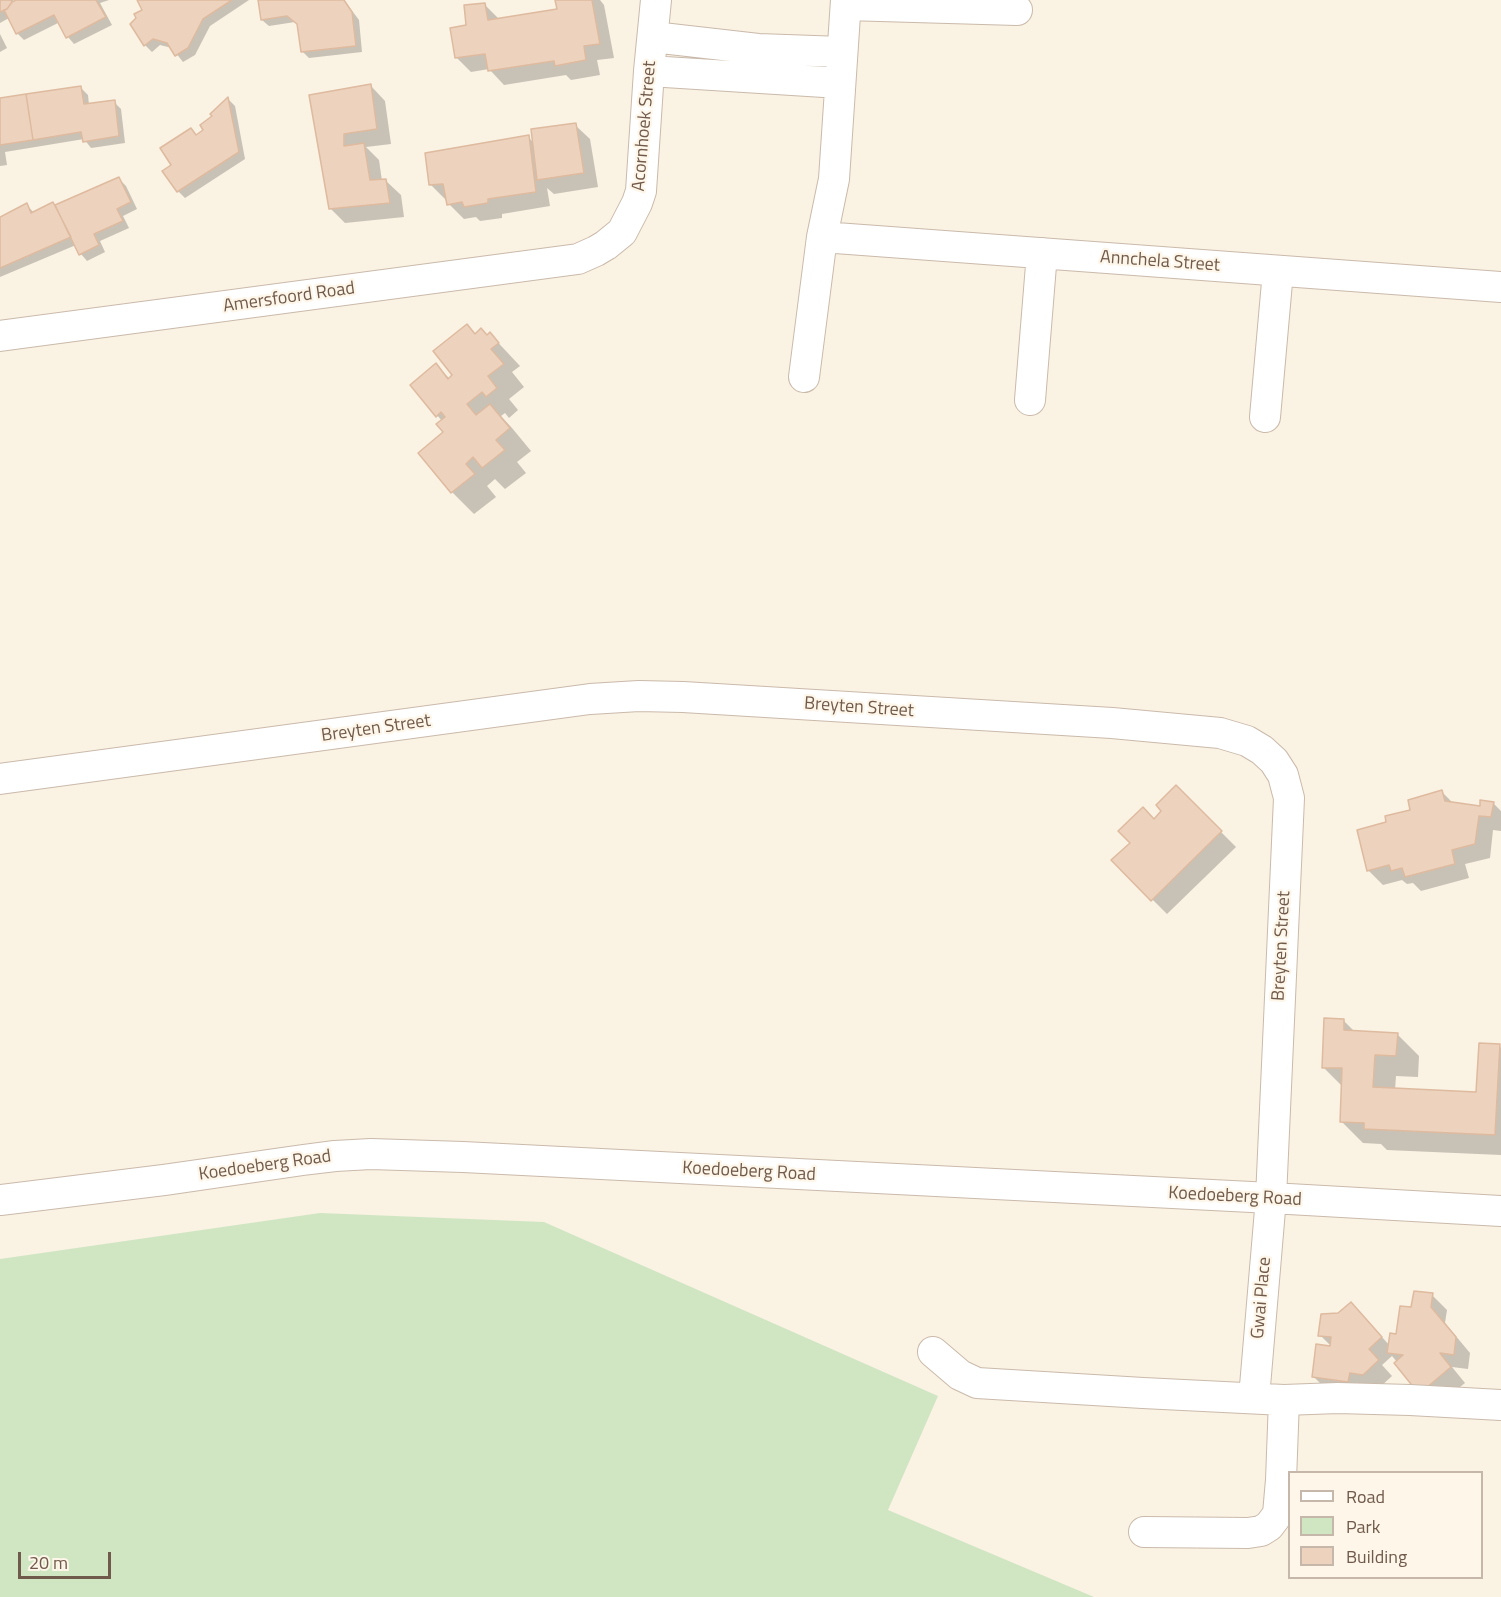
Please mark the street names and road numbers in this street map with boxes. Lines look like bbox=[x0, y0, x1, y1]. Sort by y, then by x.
street label: Acornhoek Street bbox=[629, 60, 661, 192]
street label: Annchela Street bbox=[1099, 247, 1221, 277]
street label: Amersfoord Road bbox=[222, 278, 356, 318]
street label: Breyten Street bbox=[803, 693, 915, 723]
street label: Breyten Street bbox=[320, 711, 432, 747]
street label: Breyten Street bbox=[1268, 890, 1296, 1002]
street label: Koedoeberg Road bbox=[197, 1146, 333, 1186]
street label: Koedoeberg Road bbox=[682, 1158, 816, 1186]
street label: Koedoeberg Road bbox=[1168, 1183, 1302, 1211]
street label: Gwai Place bbox=[1248, 1256, 1276, 1340]

